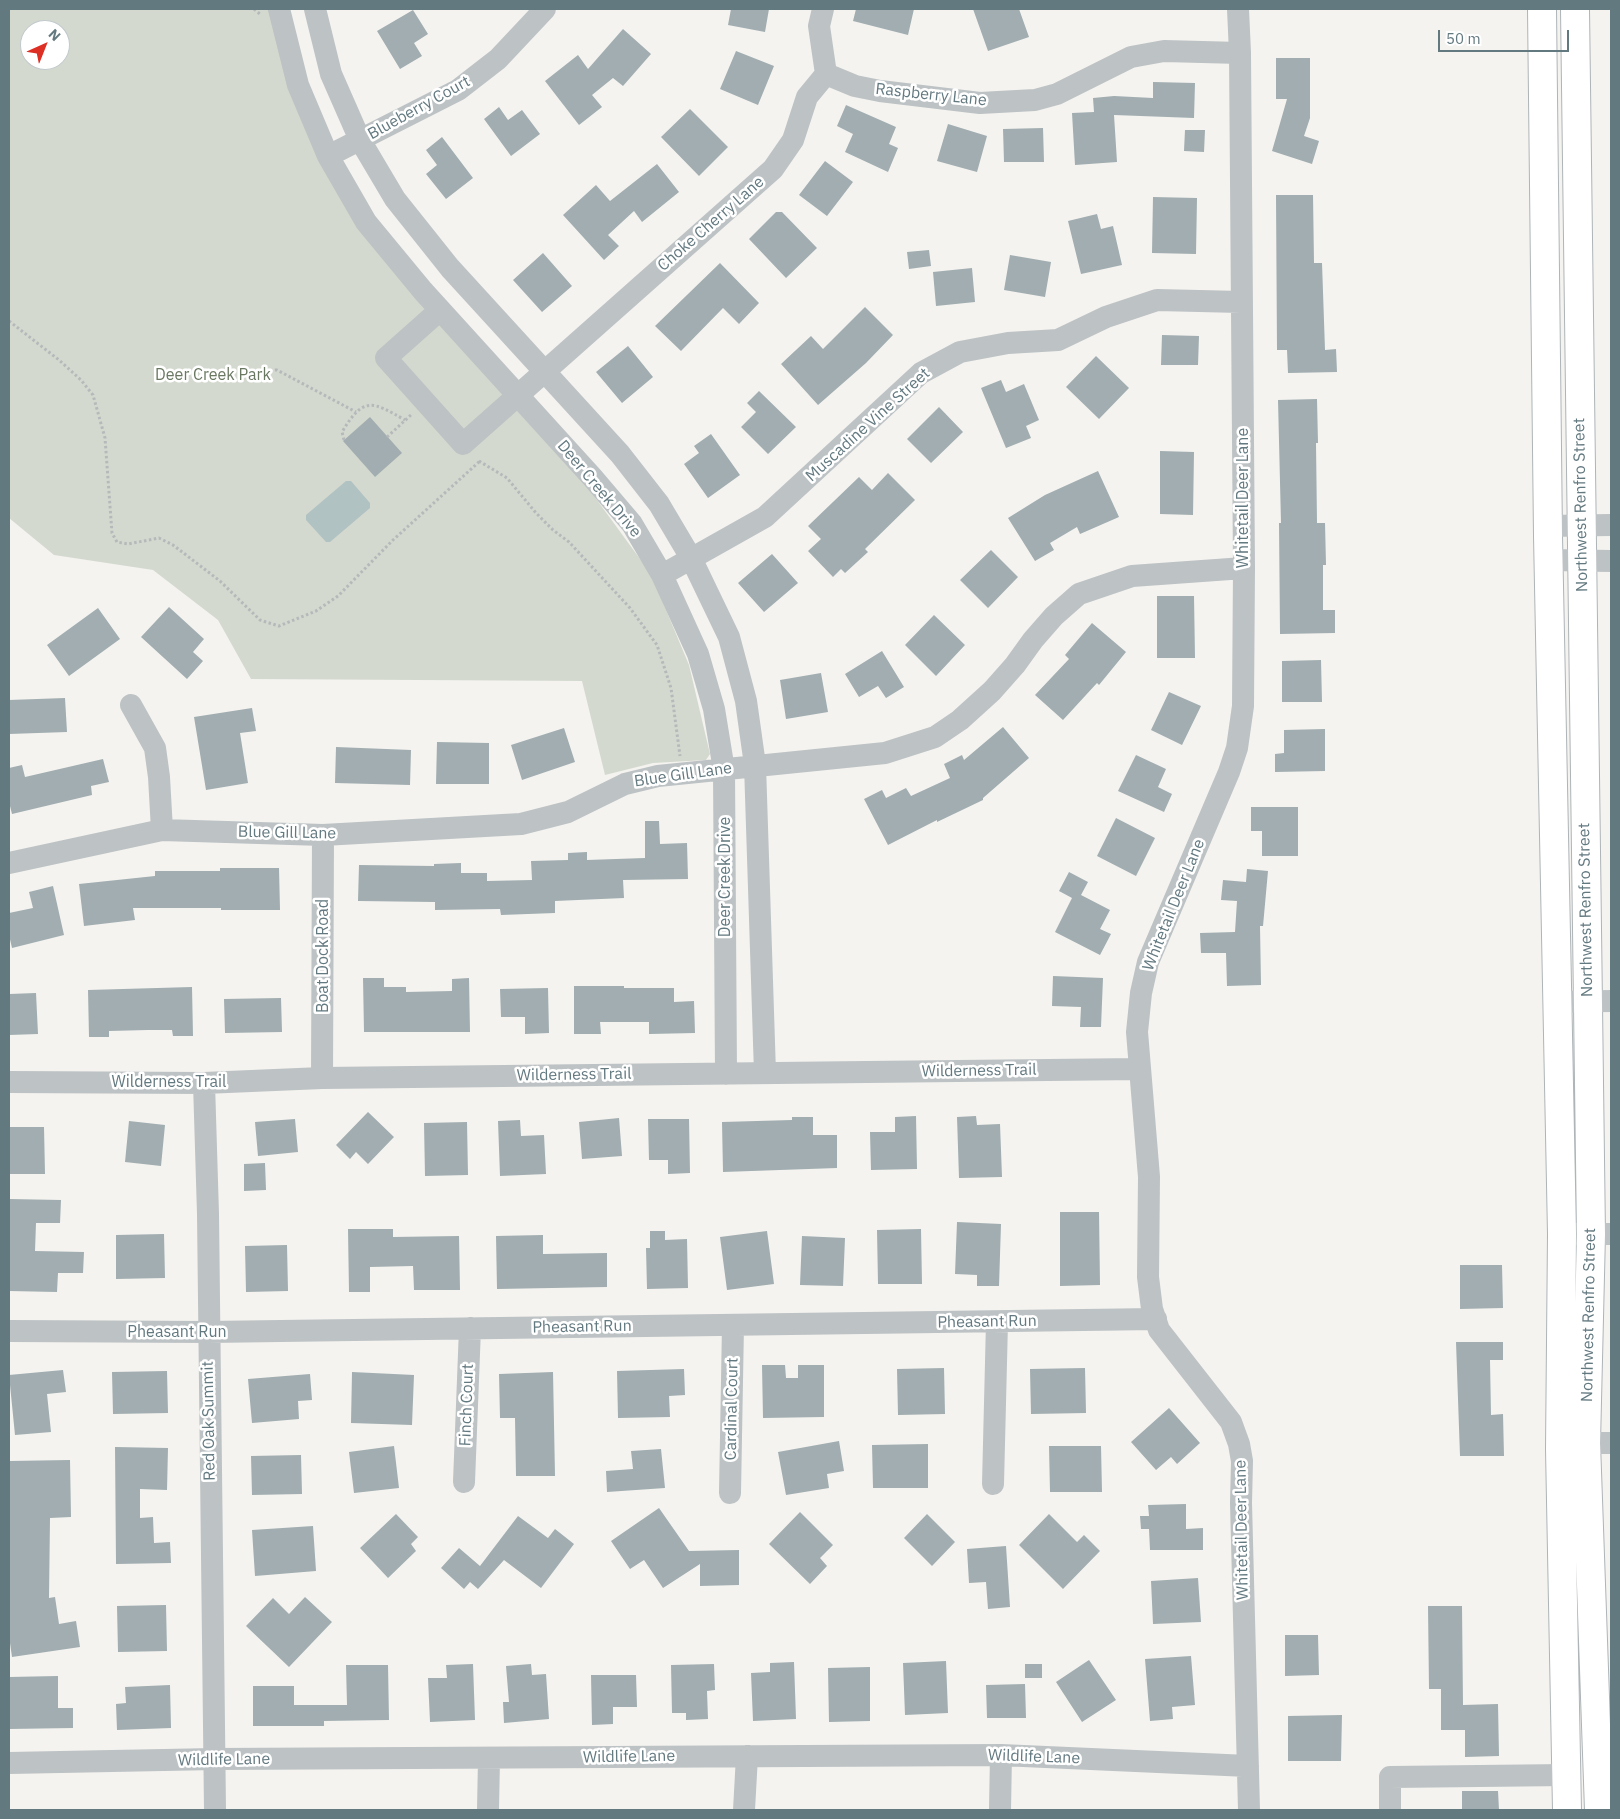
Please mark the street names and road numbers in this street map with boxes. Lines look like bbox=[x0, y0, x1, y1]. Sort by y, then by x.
street label: Blueberry Court bbox=[365, 72, 473, 144]
street label: Raspberry Lane bbox=[874, 80, 988, 110]
street label: Choke Cherry Lane bbox=[654, 173, 768, 275]
street label: Muscadine Vine Street bbox=[802, 364, 934, 486]
street label: Northwest Renfro Street bbox=[1570, 418, 1592, 592]
street label: Whitetail Deer Lane bbox=[1233, 428, 1253, 568]
street label: Deer Creek Drive bbox=[553, 437, 645, 541]
street label: Blue Gill Lane bbox=[633, 759, 733, 791]
street label: Deer Creek Drive bbox=[715, 817, 735, 937]
street label: Blue Gill Lane bbox=[238, 823, 336, 843]
street label: Northwest Renfro Street bbox=[1575, 823, 1597, 997]
street label: Whitetail Deer Lane bbox=[1139, 836, 1209, 974]
street label: Boat Dock Road bbox=[313, 899, 333, 1013]
street label: Wilderness Trail bbox=[921, 1060, 1037, 1082]
street label: Wilderness Trail bbox=[516, 1064, 632, 1086]
street label: Wilderness Trail bbox=[112, 1072, 226, 1092]
street label: Northwest Renfro Street bbox=[1578, 1228, 1600, 1402]
street label: Pheasant Run bbox=[937, 1312, 1037, 1332]
street label: Pheasant Run bbox=[532, 1317, 632, 1337]
street label: Pheasant Run bbox=[127, 1322, 227, 1342]
street label: Cardinal Court bbox=[722, 1357, 742, 1461]
street label: Red Oak Summit bbox=[198, 1361, 220, 1481]
street label: Finch Court bbox=[456, 1363, 478, 1447]
street label: Whitetail Deer Lane bbox=[1231, 1460, 1253, 1600]
street label: Wildlife Lane bbox=[988, 1746, 1080, 1768]
street label: Wildlife Lane bbox=[583, 1747, 675, 1767]
street label: Wildlife Lane bbox=[178, 1750, 270, 1770]

